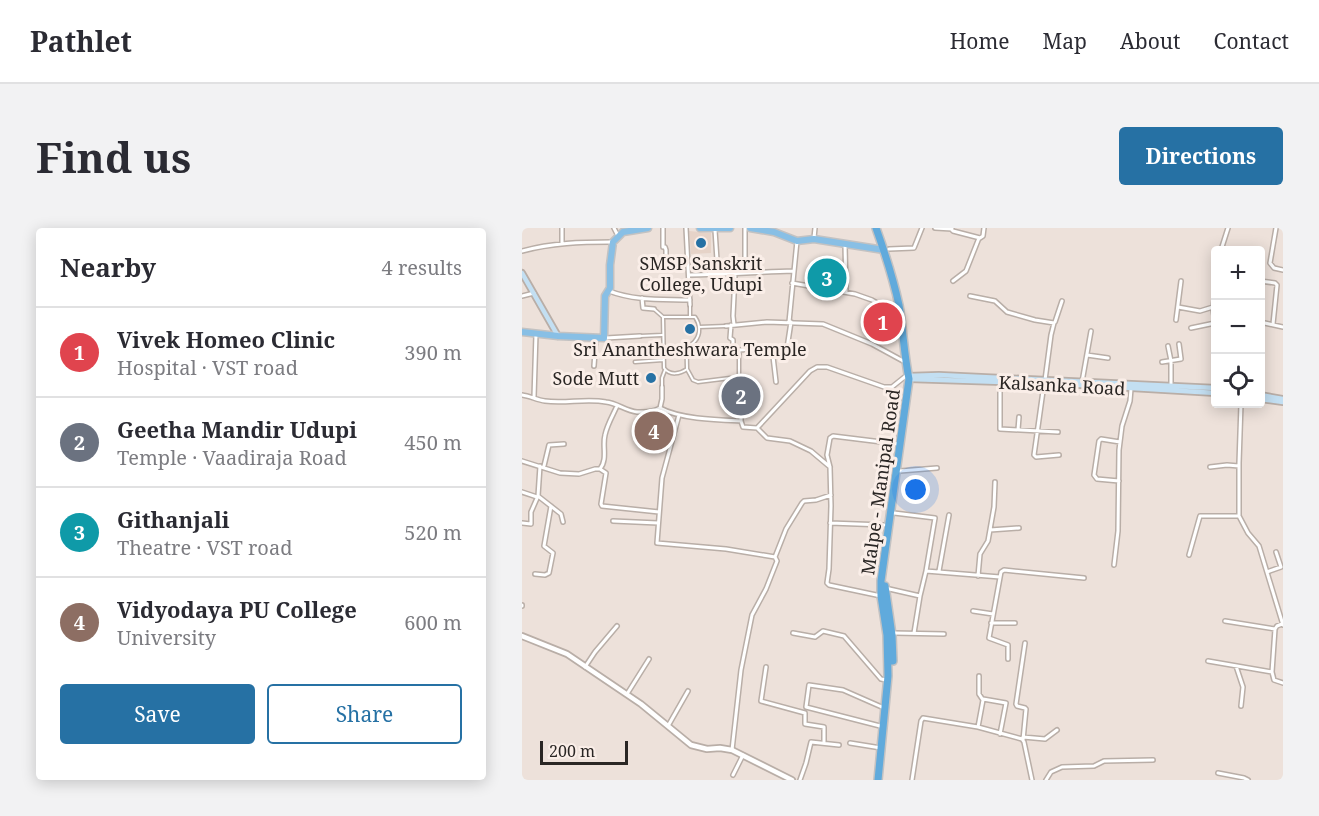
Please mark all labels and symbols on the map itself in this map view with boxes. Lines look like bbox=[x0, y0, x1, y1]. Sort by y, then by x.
marker: SMSP Sanskrit College, Udupi bbox=[694, 236, 708, 250]
place label: SMSP Sanskrit College, Udupi bbox=[640, 251, 763, 296]
pin: 3 bbox=[808, 256, 846, 300]
pin: 1 bbox=[864, 300, 902, 344]
marker: Sri Anantheshwara Temple bbox=[683, 322, 697, 336]
place label: Sri Anantheshwara Temple bbox=[573, 337, 807, 361]
place label: Sode Mutt bbox=[552, 366, 639, 390]
street label: Kalsanka Road bbox=[998, 370, 1126, 400]
marker: Sode Mutt bbox=[644, 371, 658, 385]
pin: 2 bbox=[722, 374, 760, 418]
street label: Malpe - Manipal Road bbox=[855, 388, 905, 576]
pin: 4 bbox=[634, 408, 674, 454]
your location bbox=[901, 475, 930, 504]
scale bar bbox=[540, 738, 628, 766]

